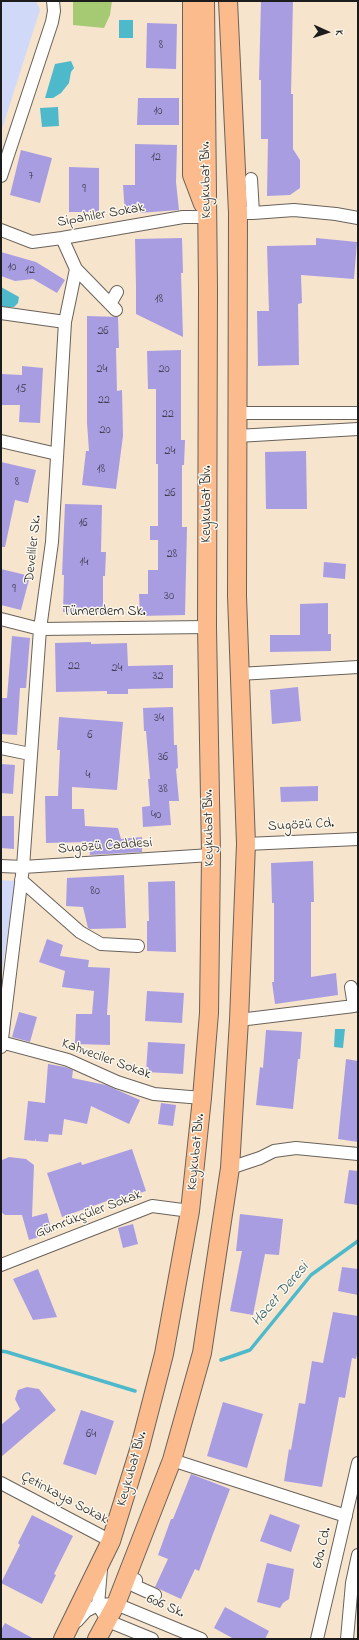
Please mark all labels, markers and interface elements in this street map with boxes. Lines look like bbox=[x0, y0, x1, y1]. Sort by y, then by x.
north arrow bbox=[307, 12, 347, 52]
text: K bbox=[331, 30, 347, 36]
house number: 8 bbox=[159, 39, 163, 53]
house number: 10 bbox=[154, 105, 162, 119]
street label: Keykubat Blv. bbox=[198, 141, 216, 219]
house number: 12 bbox=[151, 151, 161, 165]
house number: 7 bbox=[29, 170, 33, 184]
house number: 9 bbox=[82, 183, 86, 197]
street label: Sipahiler Sokak bbox=[56, 200, 146, 232]
house number: 10 bbox=[8, 261, 16, 275]
house number: 12 bbox=[25, 264, 35, 278]
house number: 18 bbox=[155, 293, 163, 307]
house number: 26 bbox=[97, 325, 109, 339]
house number: 24 bbox=[97, 363, 107, 377]
house number: 20 bbox=[158, 363, 170, 377]
house number: 15 bbox=[16, 383, 26, 397]
house number: 22 bbox=[98, 394, 110, 408]
house number: 22 bbox=[162, 408, 174, 422]
house number: 20 bbox=[99, 424, 111, 438]
house number: 24 bbox=[165, 445, 175, 459]
house number: 18 bbox=[97, 463, 105, 477]
street label: Keykubat Blv. bbox=[200, 465, 216, 543]
house number: 8 bbox=[15, 476, 19, 490]
house number: 26 bbox=[164, 487, 176, 501]
street label: Develiler Sk. bbox=[22, 514, 46, 584]
house number: 16 bbox=[78, 517, 88, 531]
house number: 28 bbox=[167, 548, 177, 562]
house number: 14 bbox=[80, 556, 88, 570]
house number: 9 bbox=[12, 583, 16, 597]
house number: 30 bbox=[164, 590, 174, 604]
street label: Tümerdem Sk. bbox=[62, 605, 146, 621]
house number: 22 bbox=[68, 660, 80, 674]
house number: 24 bbox=[112, 662, 122, 676]
house number: 32 bbox=[153, 670, 163, 684]
house number: 34 bbox=[154, 712, 164, 726]
house number: 6 bbox=[87, 729, 93, 743]
house number: 36 bbox=[158, 751, 168, 765]
house number: 4 bbox=[86, 769, 90, 783]
house number: 38 bbox=[158, 783, 168, 797]
street label: Keykubat Blv. bbox=[201, 789, 219, 867]
house number: 40 bbox=[151, 809, 161, 823]
street label: Sugözü Cd. bbox=[267, 816, 335, 836]
street label: Sugözü Caddesi bbox=[57, 835, 153, 859]
house number: 80 bbox=[90, 885, 100, 899]
street label: Kahveciler Sokak bbox=[59, 1036, 153, 1084]
street label: Keykubat Blv. bbox=[185, 1113, 209, 1191]
street label: Gümrükçüler Sokak bbox=[34, 1187, 144, 1243]
water label: Hacet Deresi bbox=[248, 1260, 314, 1330]
house number: 64 bbox=[86, 1428, 96, 1442]
street label: Keykubat Blv. bbox=[114, 1430, 152, 1508]
street label: Çetinkaya Sokak bbox=[18, 1469, 110, 1529]
street label: 610. Cd. bbox=[310, 1526, 336, 1570]
street label: 606 Sk. bbox=[143, 1591, 187, 1623]

